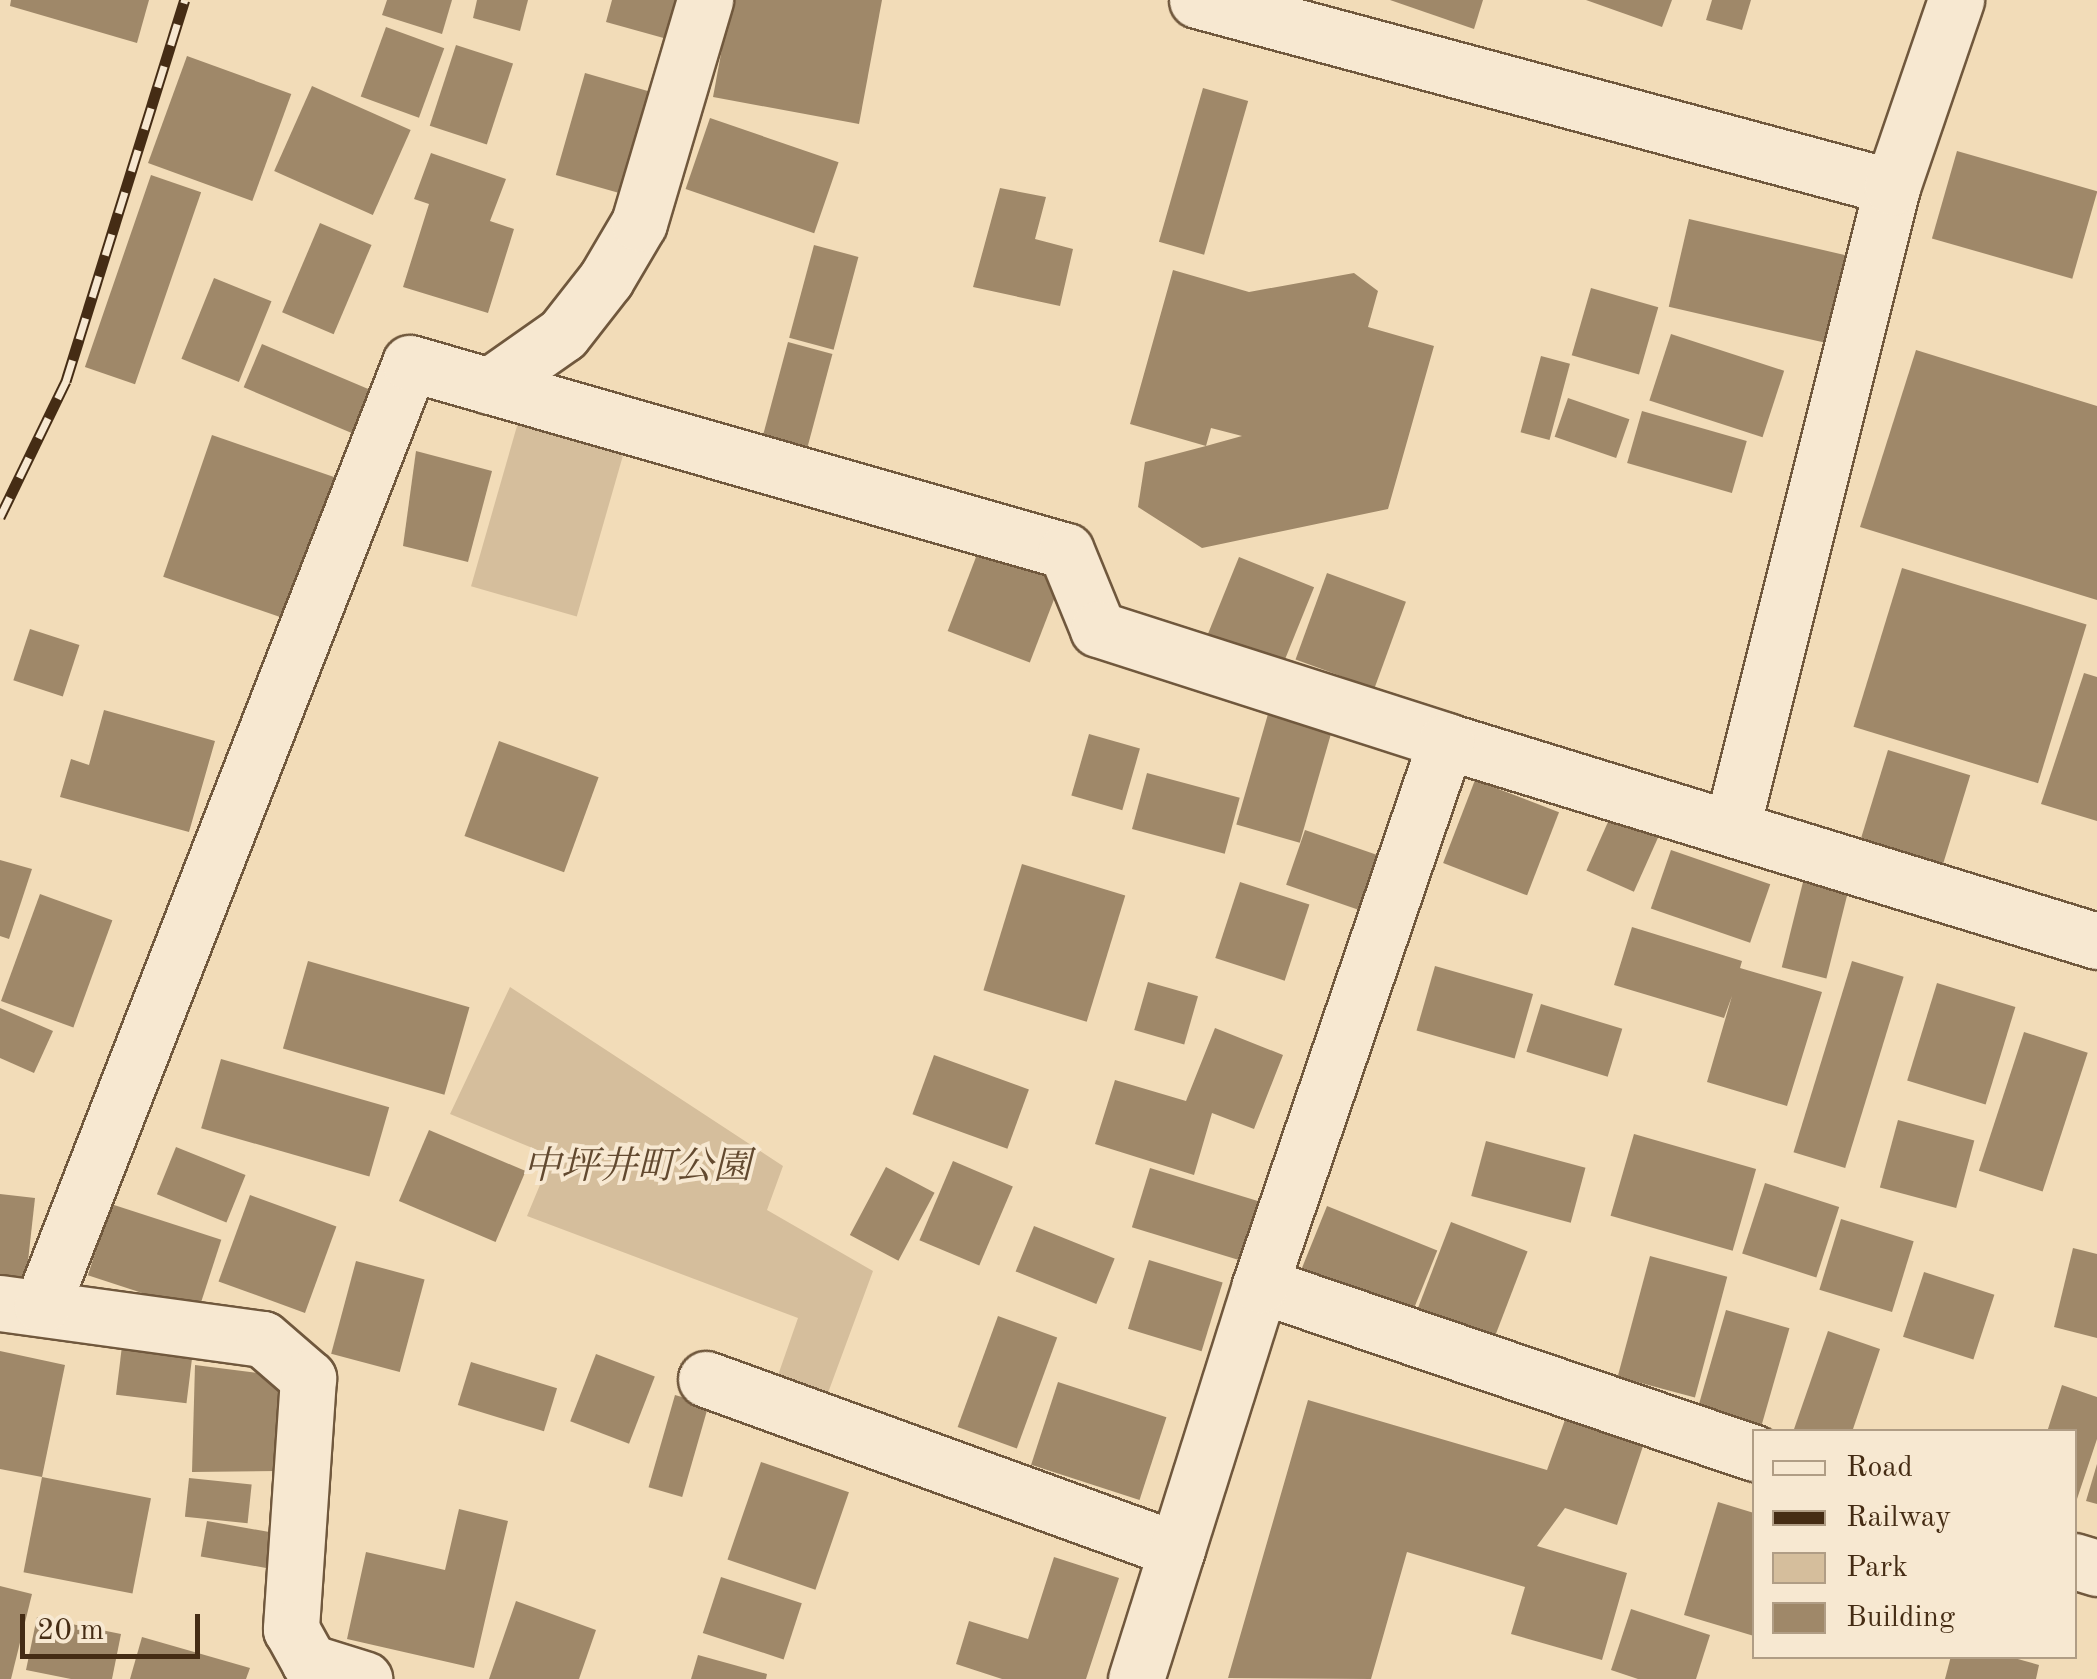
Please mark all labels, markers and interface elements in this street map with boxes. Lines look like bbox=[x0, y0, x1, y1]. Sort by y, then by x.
park label: 中坪井町公園 bbox=[523, 1146, 751, 1192]
legend bbox=[1752, 1429, 2077, 1659]
text: Road bbox=[1846, 1453, 1913, 1483]
text: Railway bbox=[1846, 1503, 1951, 1533]
text: Park bbox=[1846, 1553, 1908, 1583]
scale bar bbox=[25, 1594, 205, 1656]
text: Building bbox=[1846, 1603, 1955, 1633]
text: 20 m bbox=[37, 1616, 104, 1646]

